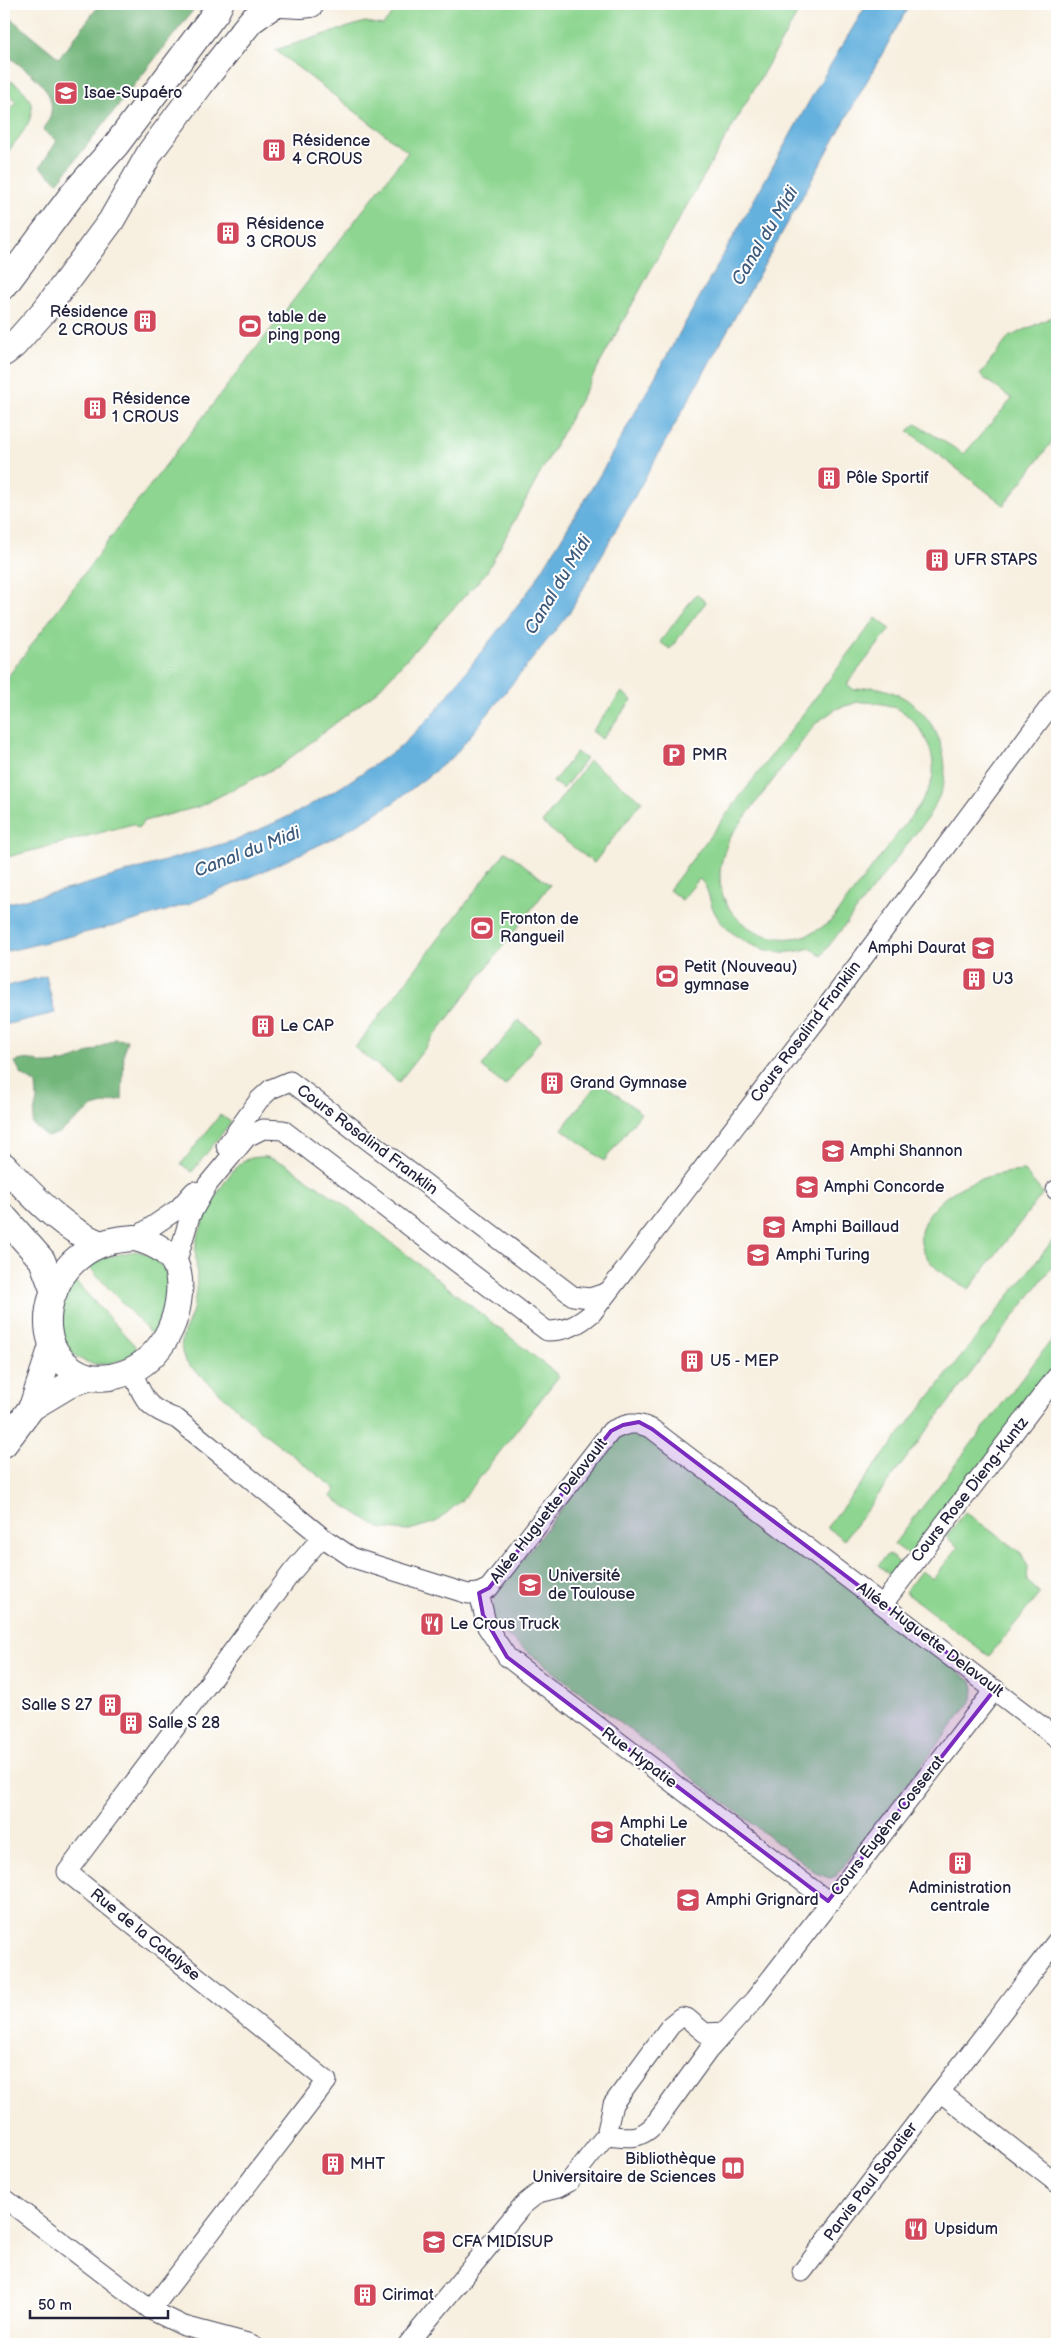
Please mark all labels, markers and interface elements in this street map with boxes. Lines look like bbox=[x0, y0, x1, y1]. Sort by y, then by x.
school or university icon: Isae-Supaéro bbox=[53, 80, 79, 106]
place label: Isae-Supaéro bbox=[84, 84, 182, 103]
place label: Résidence 4 CROUS bbox=[292, 132, 371, 169]
building icon: Résidence 4 CROUS bbox=[261, 137, 287, 163]
water label: Canal du Midi bbox=[727, 182, 803, 289]
place label: Résidence 3 CROUS bbox=[246, 215, 325, 252]
building icon: Résidence 3 CROUS bbox=[215, 220, 241, 246]
place label: Résidence 2 CROUS bbox=[50, 303, 129, 340]
building icon: Résidence 2 CROUS bbox=[132, 308, 158, 334]
place label: table de ping pong bbox=[268, 308, 340, 345]
sports icon: table de ping pong bbox=[237, 313, 263, 339]
place label: Résidence 1 CROUS bbox=[112, 390, 191, 427]
building icon: Résidence 1 CROUS bbox=[82, 395, 108, 421]
building icon: Pôle Sportif bbox=[816, 465, 842, 491]
place label: Pôle Sportif bbox=[846, 469, 929, 488]
water label: Canal du Midi bbox=[520, 531, 596, 638]
building icon: UFR STAPS bbox=[924, 547, 950, 573]
place label: UFR STAPS bbox=[954, 551, 1038, 570]
parking icon: PMR bbox=[661, 742, 687, 768]
place label: PMR bbox=[692, 746, 727, 765]
water label: Canal du Midi bbox=[191, 822, 304, 882]
place label: Fronton de Rangueil bbox=[500, 910, 579, 947]
sports icon: Fronton de Rangueil bbox=[469, 915, 495, 941]
school or university icon: Amphi Daurat bbox=[970, 935, 996, 961]
place label: Amphi Daurat bbox=[868, 939, 966, 958]
place label: Petit (Nouveau) gymnase bbox=[684, 958, 797, 995]
street label: Cours Rosalind Franklin bbox=[747, 958, 865, 1106]
sports icon: Petit (Nouveau) gymnase bbox=[654, 963, 680, 989]
building icon: U3 bbox=[961, 966, 987, 992]
place label: U3 bbox=[992, 970, 1014, 989]
building icon: Le CAP bbox=[250, 1013, 276, 1039]
place label: Le CAP bbox=[280, 1017, 334, 1036]
building icon: Grand Gymnase bbox=[539, 1070, 565, 1096]
place label: Grand Gymnase bbox=[570, 1074, 687, 1093]
street label: Cours Rosalind Franklin bbox=[293, 1081, 441, 1199]
school or university icon: Amphi Shannon bbox=[820, 1138, 846, 1164]
place label: Amphi Shannon bbox=[850, 1142, 963, 1161]
school or university icon: Amphi Concorde bbox=[794, 1174, 820, 1200]
place label: Amphi Concorde bbox=[824, 1178, 945, 1197]
school or university icon: Amphi Baillaud bbox=[761, 1214, 787, 1240]
place label: Amphi Baillaud bbox=[792, 1218, 899, 1237]
school or university icon: Amphi Turing bbox=[745, 1242, 771, 1268]
place label: Amphi Turing bbox=[776, 1246, 870, 1265]
building icon: U5 - MEP bbox=[679, 1348, 705, 1374]
place label: U5 - MEP bbox=[710, 1352, 779, 1371]
street label: Cours Rose Dieng-Kuntz bbox=[907, 1413, 1033, 1566]
street label: Allée Huguette Delavault bbox=[486, 1435, 612, 1587]
place label: Université de Toulouse bbox=[548, 1567, 635, 1604]
school or university icon: Université de Toulouse bbox=[517, 1572, 543, 1598]
street label: Allée Huguette Delavault bbox=[853, 1579, 1007, 1702]
restaurant icon: Le Crous Truck bbox=[419, 1611, 445, 1637]
place label: Le Crous Truck bbox=[450, 1615, 559, 1634]
building icon: Salle S 27 bbox=[97, 1692, 123, 1718]
place label: Salle S 27 bbox=[21, 1696, 92, 1715]
building icon: Salle S 28 bbox=[118, 1710, 144, 1736]
place label: Salle S 28 bbox=[148, 1714, 220, 1733]
street label: Rue Hypatie bbox=[598, 1723, 681, 1793]
street label: Cours Eugène Cosserat bbox=[827, 1752, 949, 1900]
place label: Amphi Le Chatelier bbox=[620, 1814, 688, 1851]
school or university icon: Amphi Le Chatelier bbox=[589, 1819, 615, 1845]
building icon: Administration centrale bbox=[947, 1850, 973, 1876]
place label: Administration centrale bbox=[909, 1879, 1011, 1916]
street label: Rue de la Catalyse bbox=[86, 1885, 204, 1985]
school or university icon: Amphi Grignard bbox=[675, 1887, 701, 1913]
place label: Amphi Grignard bbox=[706, 1891, 819, 1910]
street label: Parvis Paul Sabatier bbox=[820, 2119, 922, 2245]
place label: Bibliothèque Universitaire de Sciences bbox=[532, 2150, 717, 2187]
building icon: MHT bbox=[320, 2151, 346, 2177]
place label: MHT bbox=[350, 2155, 386, 2174]
library icon: Bibliothèque Universitaire de Sciences bbox=[720, 2155, 746, 2181]
restaurant icon: Upsidum bbox=[903, 2216, 929, 2242]
place label: Upsidum bbox=[934, 2220, 998, 2239]
school or university icon: CFA MIDISUP bbox=[421, 2229, 447, 2255]
place label: CFA MIDISUP bbox=[452, 2233, 553, 2252]
building icon: Cirimat bbox=[352, 2282, 378, 2308]
place label: Cirimat bbox=[382, 2286, 434, 2305]
scale bar bbox=[30, 2288, 168, 2320]
text: 50 m bbox=[38, 2296, 72, 2315]

